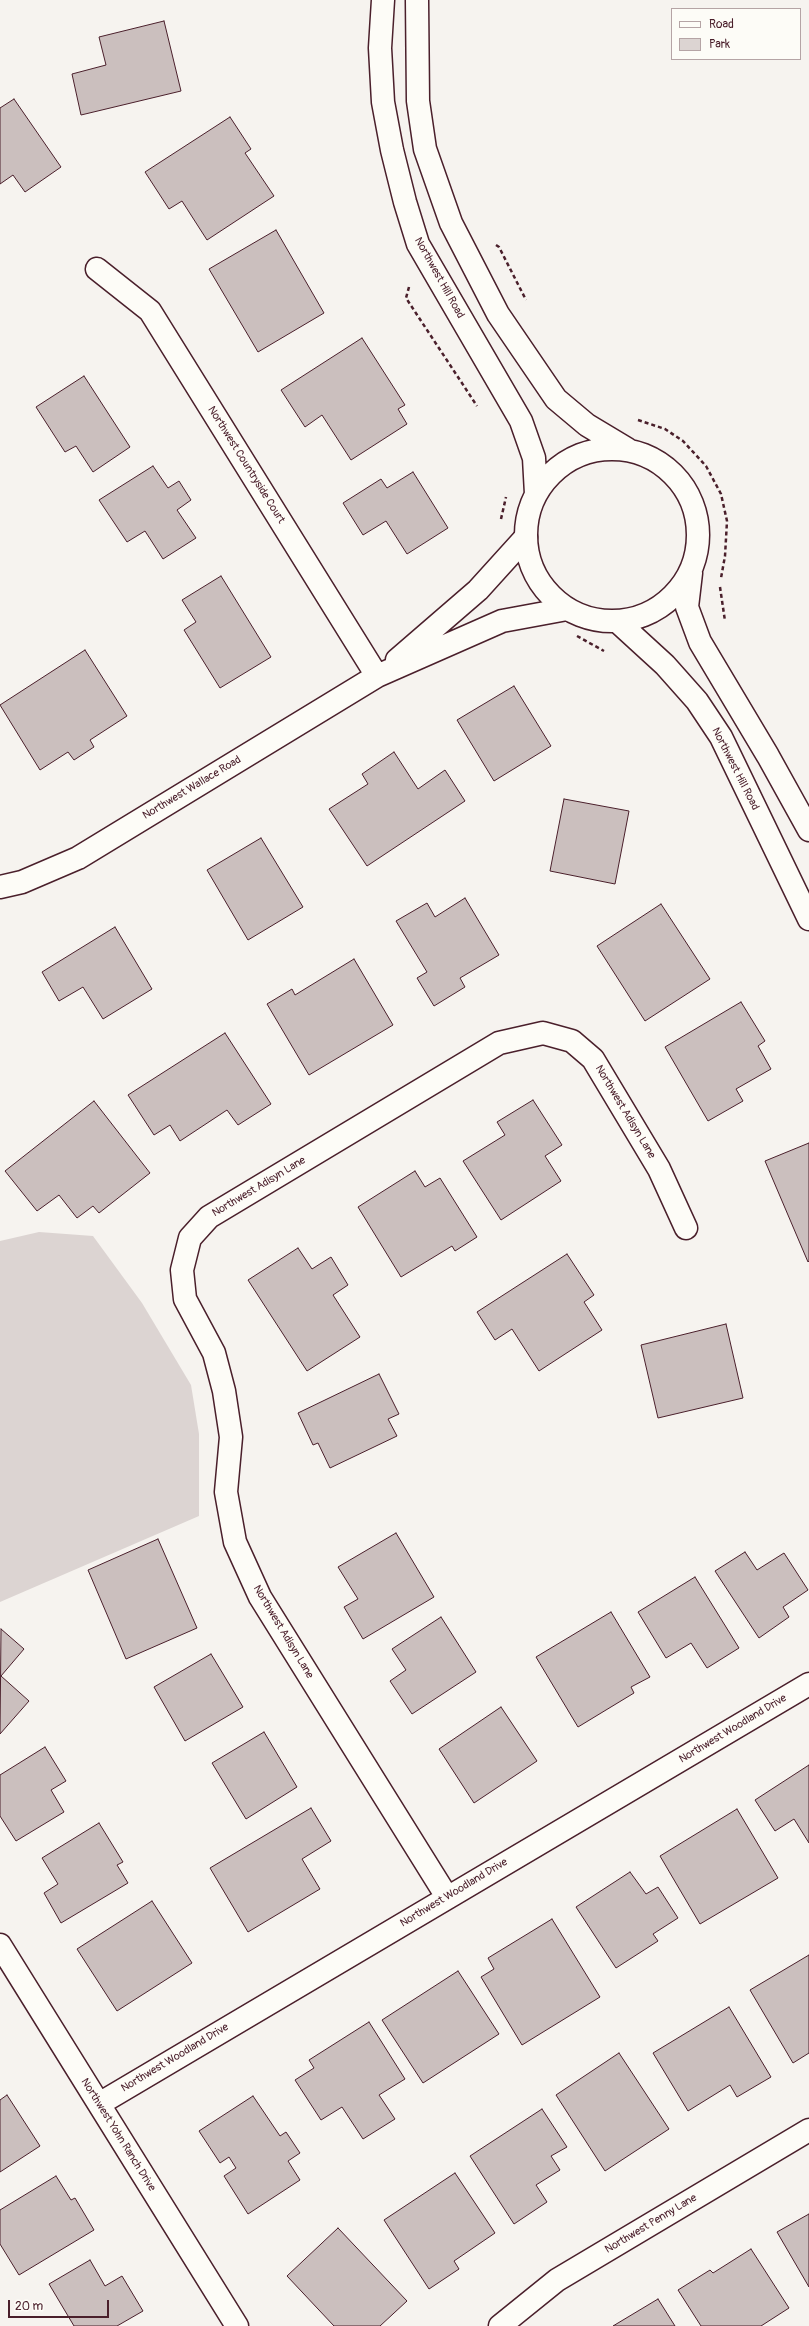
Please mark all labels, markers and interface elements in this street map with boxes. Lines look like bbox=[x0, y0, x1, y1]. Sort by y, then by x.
legend bbox=[671, 8, 801, 60]
text: Road bbox=[709, 17, 734, 32]
text: Park bbox=[709, 37, 730, 52]
street label: Northwest Hill Road bbox=[411, 235, 467, 321]
street label: Northwest Countryside Court bbox=[204, 404, 288, 526]
street label: Northwest Hill Road bbox=[709, 726, 761, 812]
street label: Northwest Wallace Road bbox=[140, 753, 244, 823]
street label: Northwest Adisyn Lane bbox=[592, 1063, 658, 1161]
street label: Northwest Adisyn Lane bbox=[210, 1154, 308, 1220]
street label: Northwest Adisyn Lane bbox=[250, 1583, 316, 1681]
street label: Northwest Woodland Drive bbox=[677, 1692, 789, 1766]
street label: Northwest Woodland Drive bbox=[398, 1856, 510, 1930]
street label: Northwest Woodland Drive bbox=[119, 2021, 231, 2095]
street label: Northwest Yohn Ranch Drive bbox=[78, 2076, 158, 2194]
street label: Northwest Penny Lane bbox=[603, 2191, 699, 2257]
scale bar bbox=[10, 2292, 111, 2318]
text: 20 m bbox=[15, 2299, 43, 2314]

